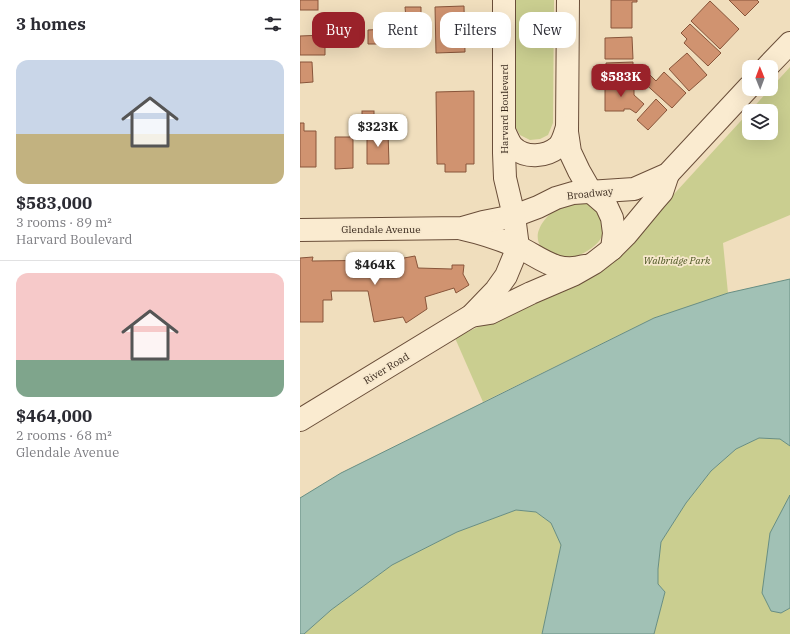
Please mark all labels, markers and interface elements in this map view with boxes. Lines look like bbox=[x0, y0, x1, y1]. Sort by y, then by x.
chip: Buy bbox=[312, 12, 365, 48]
chip: Rent bbox=[373, 12, 432, 48]
chip: Filters bbox=[440, 12, 511, 48]
chip: New bbox=[519, 12, 576, 48]
text: 3 homes bbox=[16, 13, 86, 35]
icon: filters bbox=[262, 13, 284, 35]
north arrow bbox=[742, 60, 778, 96]
map controls bbox=[742, 60, 778, 140]
street label: Harvard Boulevard bbox=[498, 64, 511, 154]
pin: $583K bbox=[593, 64, 649, 98]
text: $583K bbox=[600, 68, 642, 85]
icon: home bbox=[114, 86, 186, 158]
button: layers bbox=[742, 104, 778, 140]
pin: $323K bbox=[350, 114, 406, 148]
text: $323K bbox=[357, 118, 399, 135]
street label: Broadway bbox=[566, 185, 615, 202]
text: $583,000 bbox=[16, 192, 92, 214]
text: 3 rooms · 89 m² bbox=[16, 214, 112, 231]
street label: Glendale Avenue bbox=[341, 223, 421, 236]
text: Harvard Boulevard bbox=[16, 231, 133, 248]
pin: $464K bbox=[347, 252, 403, 286]
park label: Walbridge Park bbox=[644, 254, 711, 267]
text: $464K bbox=[354, 256, 396, 273]
icon: home bbox=[114, 299, 186, 371]
street label: River Road bbox=[361, 350, 411, 387]
text: $464,000 bbox=[16, 405, 92, 427]
text: 2 rooms · 68 m² bbox=[16, 427, 112, 444]
text: Glendale Avenue bbox=[16, 444, 119, 461]

